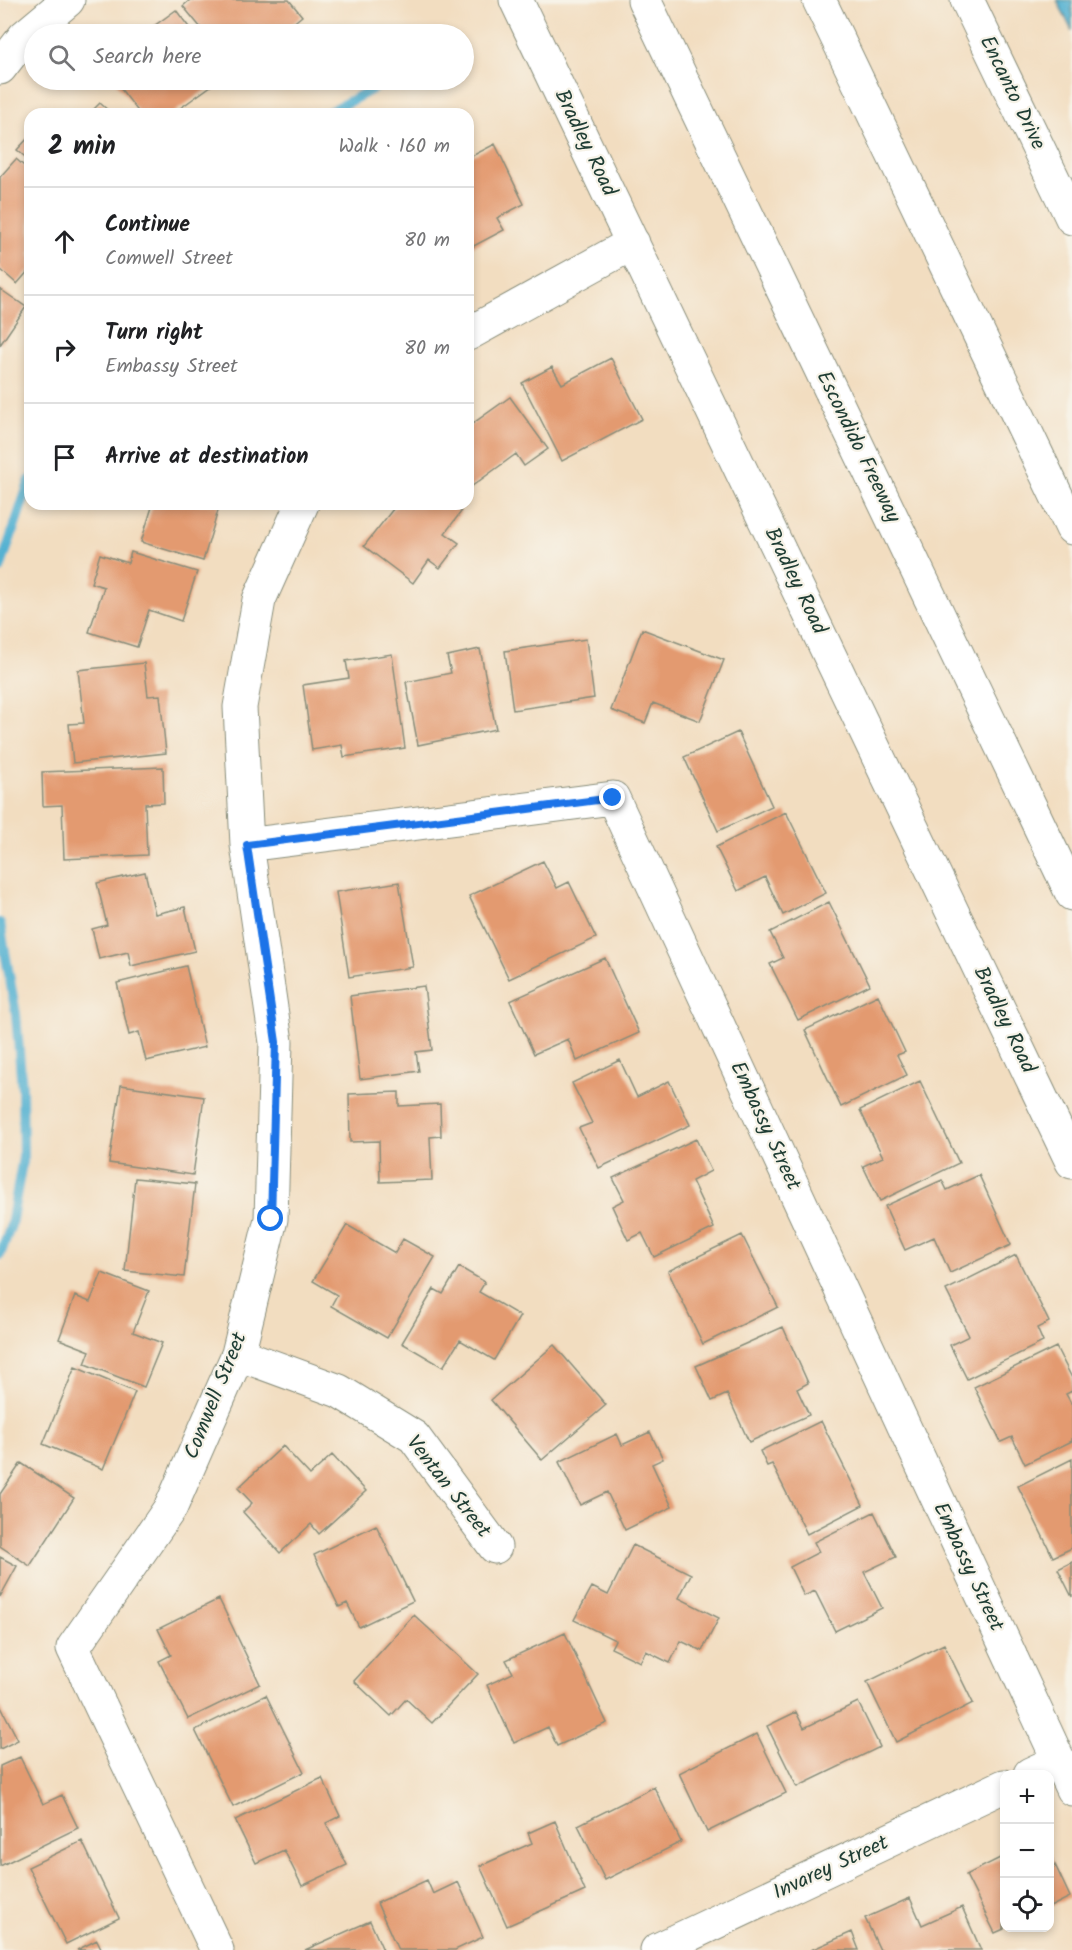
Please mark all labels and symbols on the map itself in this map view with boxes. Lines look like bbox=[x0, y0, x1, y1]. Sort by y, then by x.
street label: Encanto Drive bbox=[970, 30, 1054, 156]
street label: Bradley Road bbox=[545, 84, 625, 203]
street label: Escondido Freeway bbox=[807, 365, 909, 529]
street label: Bradley Road bbox=[755, 522, 835, 641]
route end bbox=[599, 784, 625, 810]
street label: Bradley Road bbox=[964, 961, 1044, 1080]
street label: Embassy Street bbox=[721, 1056, 810, 1197]
route start bbox=[257, 1205, 283, 1231]
street label: Comwell Street bbox=[176, 1327, 257, 1464]
street label: Ventan Street bbox=[397, 1429, 499, 1546]
street label: Embassy Street bbox=[924, 1497, 1013, 1638]
street label: Invarey Street bbox=[768, 1826, 895, 1909]

